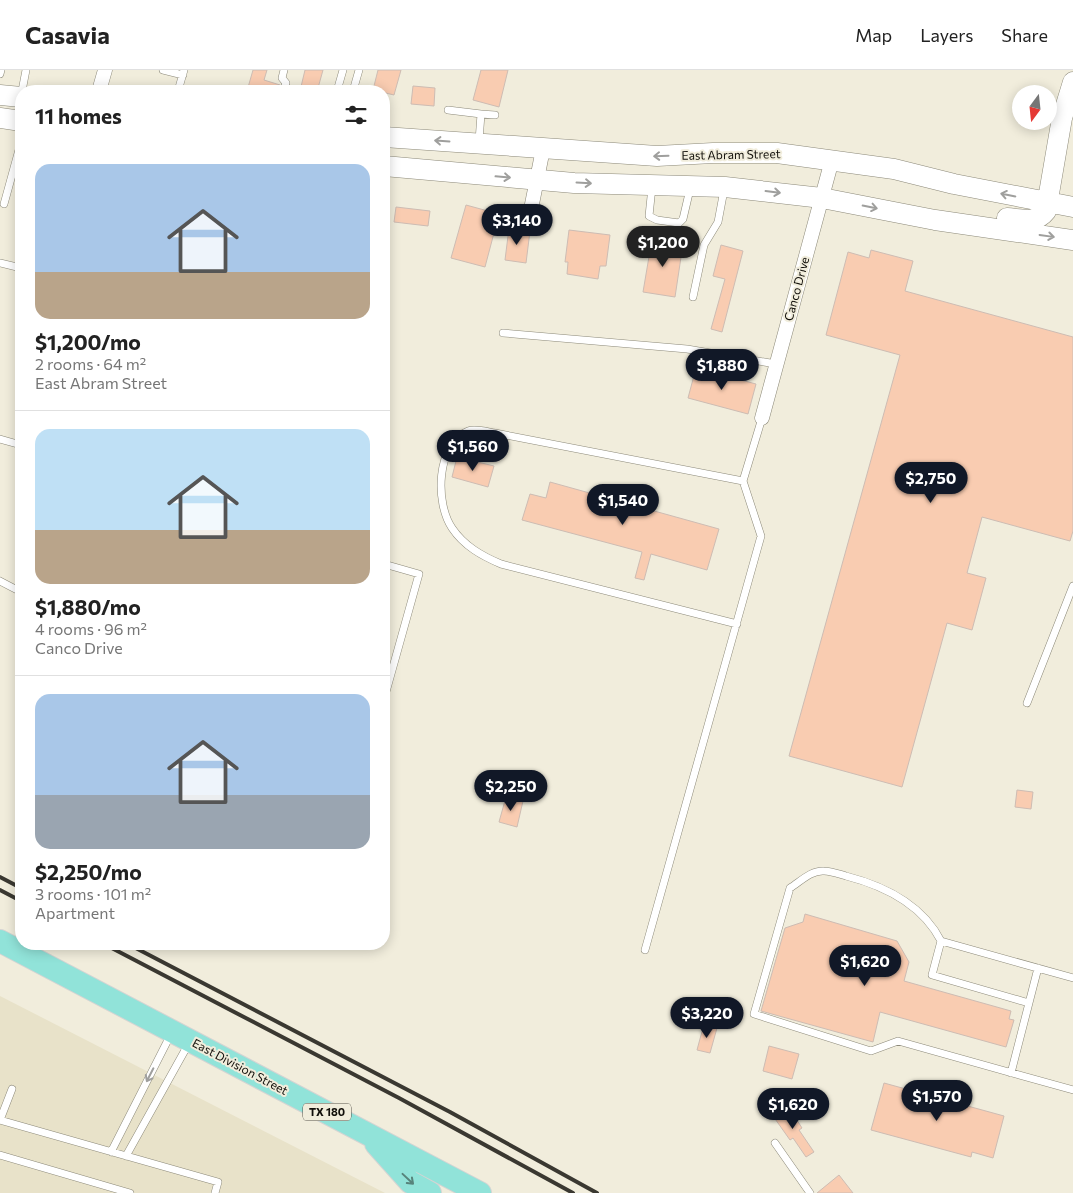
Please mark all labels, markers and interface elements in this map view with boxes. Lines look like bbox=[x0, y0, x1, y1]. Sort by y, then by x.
text: Casavia bbox=[25, 20, 110, 49]
text: Map bbox=[855, 24, 892, 46]
text: Layers bbox=[920, 24, 973, 46]
text: Share bbox=[1001, 24, 1048, 46]
north arrow bbox=[1012, 85, 1058, 130]
map controls bbox=[1012, 85, 1057, 130]
icon: filters bbox=[342, 101, 370, 129]
text: 11 homes bbox=[35, 103, 122, 128]
one-way arrow bbox=[434, 137, 450, 146]
street label: East Abram Street bbox=[681, 146, 781, 162]
one-way arrow bbox=[654, 151, 670, 161]
one-way arrow bbox=[495, 172, 511, 182]
one-way arrow bbox=[575, 179, 591, 188]
one-way arrow bbox=[765, 187, 781, 197]
one-way arrow bbox=[1000, 190, 1016, 199]
icon: home bbox=[158, 196, 248, 286]
one-way arrow bbox=[861, 203, 877, 213]
pin: $3,140 bbox=[476, 204, 558, 246]
text: $3,140 bbox=[493, 210, 541, 229]
pin: $1,200 bbox=[622, 226, 704, 268]
one-way arrow bbox=[1039, 231, 1055, 241]
text: $1,200 bbox=[638, 232, 688, 251]
street label: Canco Drive bbox=[781, 255, 811, 322]
text: $1,200/mo bbox=[35, 329, 141, 354]
pin: $1,880 bbox=[681, 348, 763, 391]
text: 2 rooms · 64 m² bbox=[35, 354, 146, 373]
text: $1,880 bbox=[697, 355, 747, 374]
text: East Abram Street bbox=[35, 373, 167, 392]
pin: $1,560 bbox=[432, 430, 514, 472]
text: $1,560 bbox=[448, 436, 498, 455]
icon: home bbox=[158, 462, 248, 552]
pin: $2,750 bbox=[890, 462, 972, 504]
text: $2,750 bbox=[906, 468, 956, 487]
pin: $1,540 bbox=[582, 484, 664, 526]
text: $1,540 bbox=[598, 490, 648, 509]
text: $1,880/mo bbox=[35, 594, 141, 619]
text: 4 rooms · 96 m² bbox=[35, 619, 147, 638]
text: Canco Drive bbox=[35, 638, 123, 657]
icon: home bbox=[158, 727, 248, 817]
pin: $2,250 bbox=[470, 770, 552, 812]
text: $2,250 bbox=[485, 776, 537, 795]
text: $2,250/mo bbox=[35, 859, 142, 884]
text: 3 rooms · 101 m² bbox=[35, 884, 151, 903]
text: Apartment bbox=[35, 903, 115, 922]
pin: $1,620 bbox=[824, 944, 906, 987]
text: $1,620 bbox=[840, 951, 890, 970]
pin: $3,220 bbox=[666, 996, 748, 1039]
text: $3,220 bbox=[681, 1003, 733, 1022]
street label: East Division Street bbox=[190, 1035, 291, 1097]
one-way arrow bbox=[145, 1067, 155, 1082]
pin: $1,570 bbox=[896, 1080, 978, 1122]
text: $1,570 bbox=[912, 1086, 962, 1105]
pin: $1,620 bbox=[752, 1088, 834, 1130]
text: $1,620 bbox=[768, 1094, 818, 1113]
road number: TX 180 bbox=[303, 1104, 351, 1120]
one-way arrow bbox=[402, 1173, 415, 1185]

